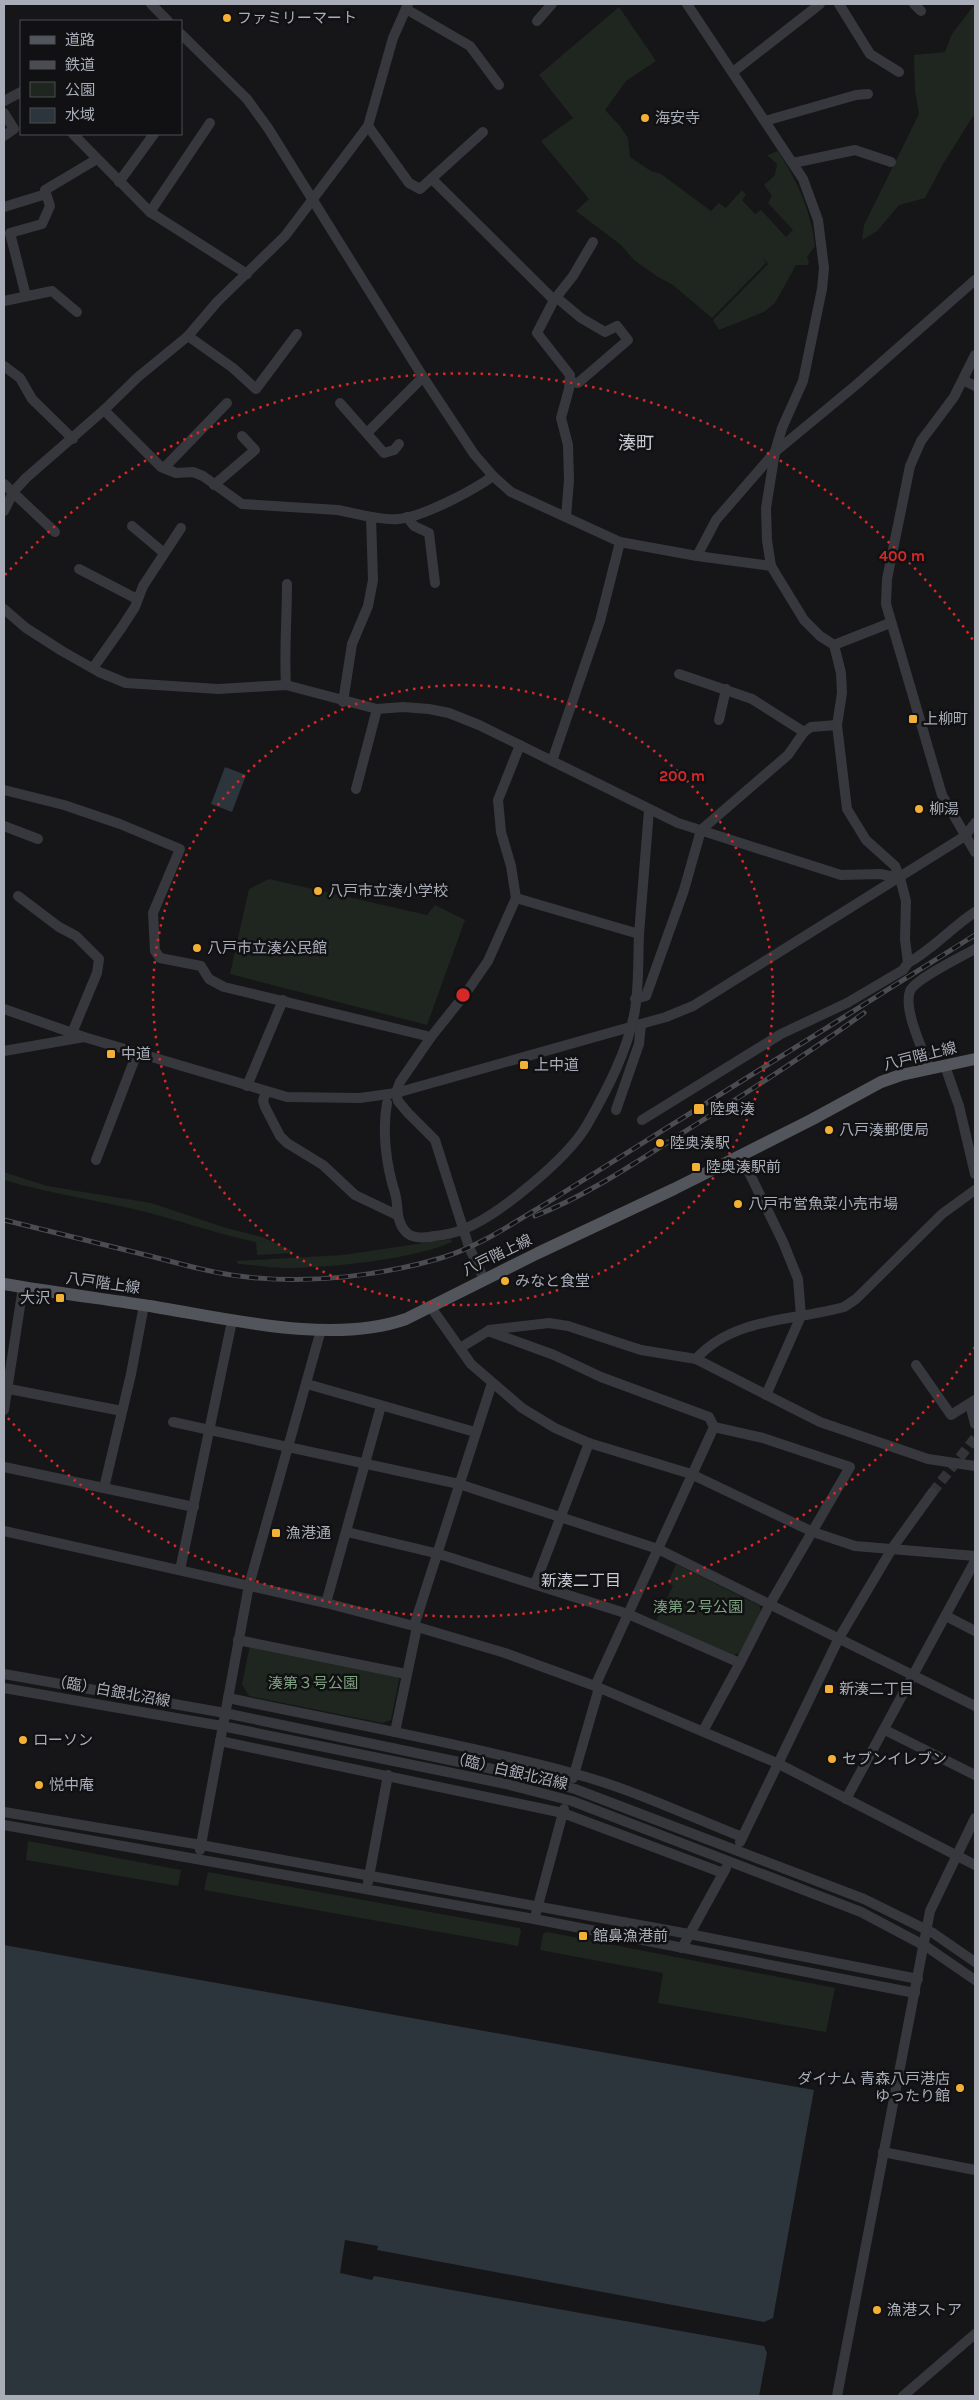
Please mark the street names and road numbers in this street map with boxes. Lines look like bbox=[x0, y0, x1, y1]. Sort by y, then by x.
street label: 八戸階上線 bbox=[881, 1038, 959, 1074]
street label: 八戸階上線 bbox=[459, 1230, 535, 1280]
street label: 八戸階上線 bbox=[65, 1269, 141, 1297]
street label: （臨）白銀北沼線 bbox=[50, 1672, 172, 1710]
street label: （臨）白銀北沼線 bbox=[449, 1749, 569, 1793]

